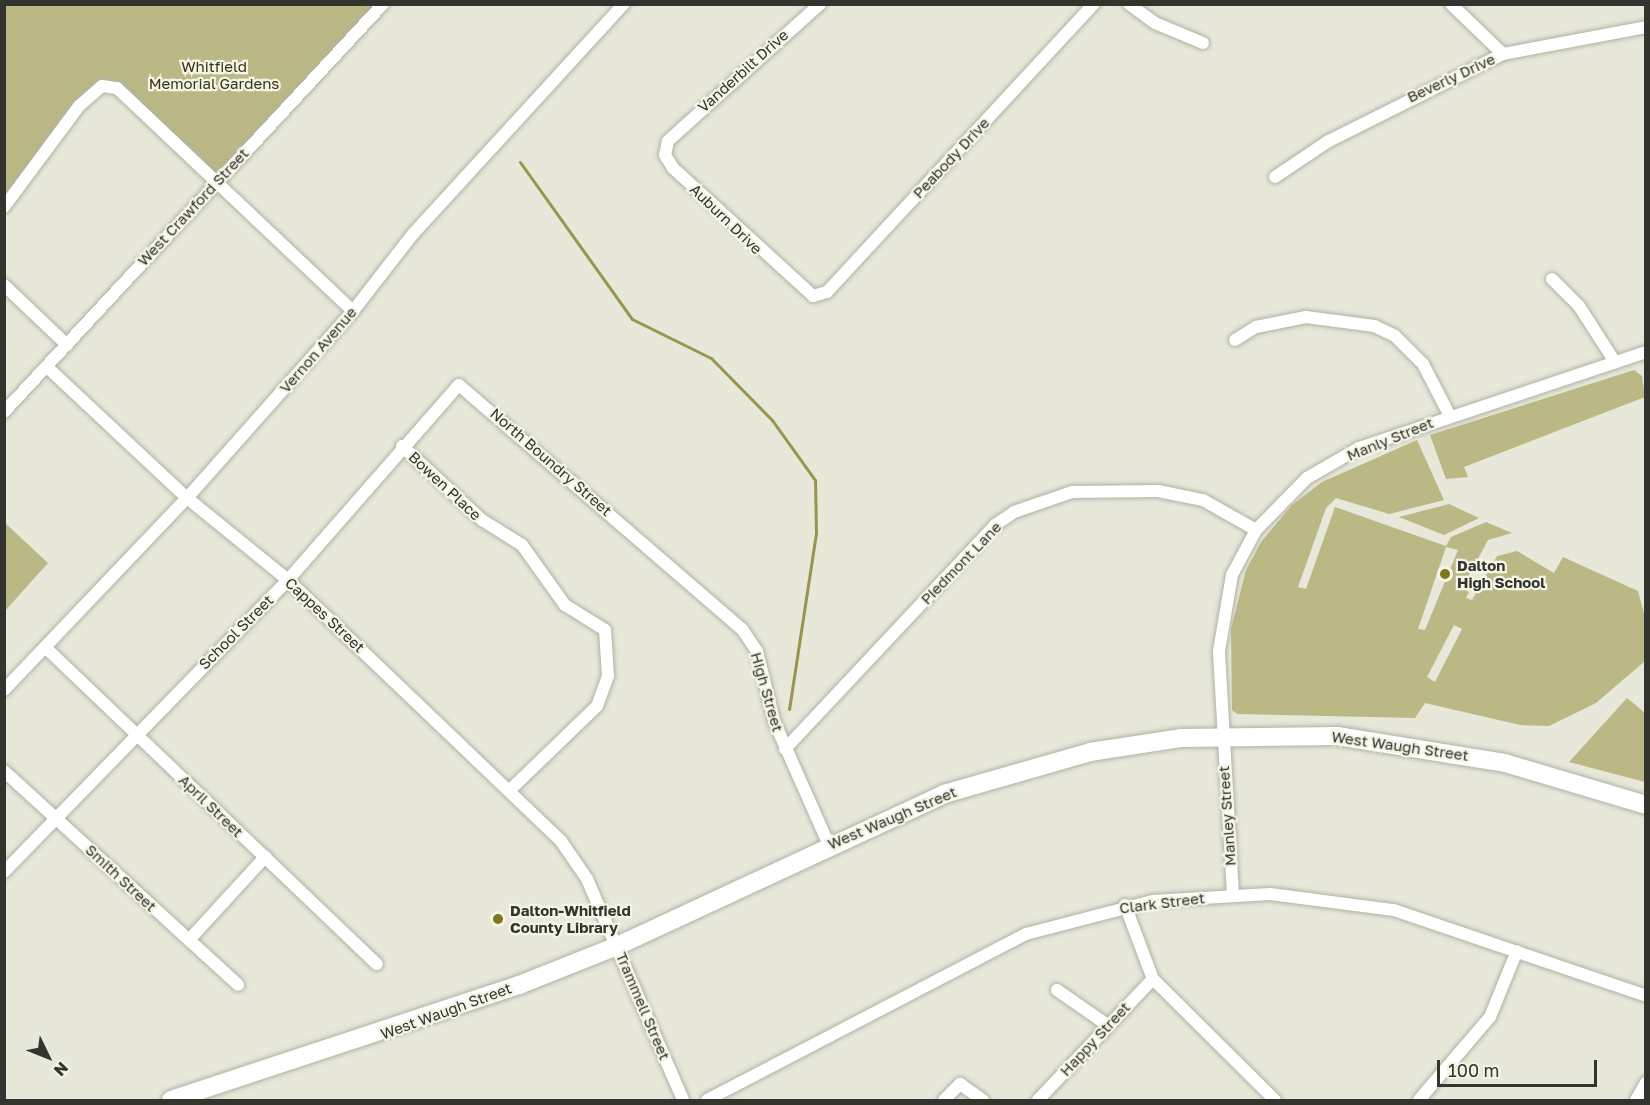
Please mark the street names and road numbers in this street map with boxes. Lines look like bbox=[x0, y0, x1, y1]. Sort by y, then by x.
street label: Vanderbilt Drive bbox=[694, 26, 792, 116]
street label: Beverly Drive bbox=[1404, 50, 1498, 106]
street label: Peabody Drive bbox=[909, 114, 993, 202]
street label: West Crawford Street bbox=[134, 144, 252, 270]
street label: Auburn Drive bbox=[686, 180, 766, 258]
street label: Vernon Avenue bbox=[276, 303, 360, 397]
street label: North Boundry Street bbox=[487, 404, 615, 520]
street label: Manly Street bbox=[1344, 413, 1436, 465]
street label: Bowen Place bbox=[405, 448, 485, 524]
street label: Piedmont Lane bbox=[917, 518, 1005, 608]
street label: Cappes Street bbox=[282, 574, 368, 656]
street label: School Street bbox=[195, 591, 277, 673]
street label: High Street bbox=[747, 650, 787, 734]
street label: West Waugh Street bbox=[1330, 727, 1470, 765]
street label: Manley Street bbox=[1215, 765, 1239, 867]
street label: April Street bbox=[175, 771, 247, 841]
street label: West Waugh Street bbox=[825, 783, 959, 853]
street label: Smith Street bbox=[82, 841, 160, 915]
street label: Clark Street bbox=[1118, 889, 1206, 917]
street label: Trammell Street bbox=[612, 949, 674, 1063]
street label: West Waugh Street bbox=[378, 979, 514, 1043]
street label: Happy Street bbox=[1056, 998, 1134, 1080]

